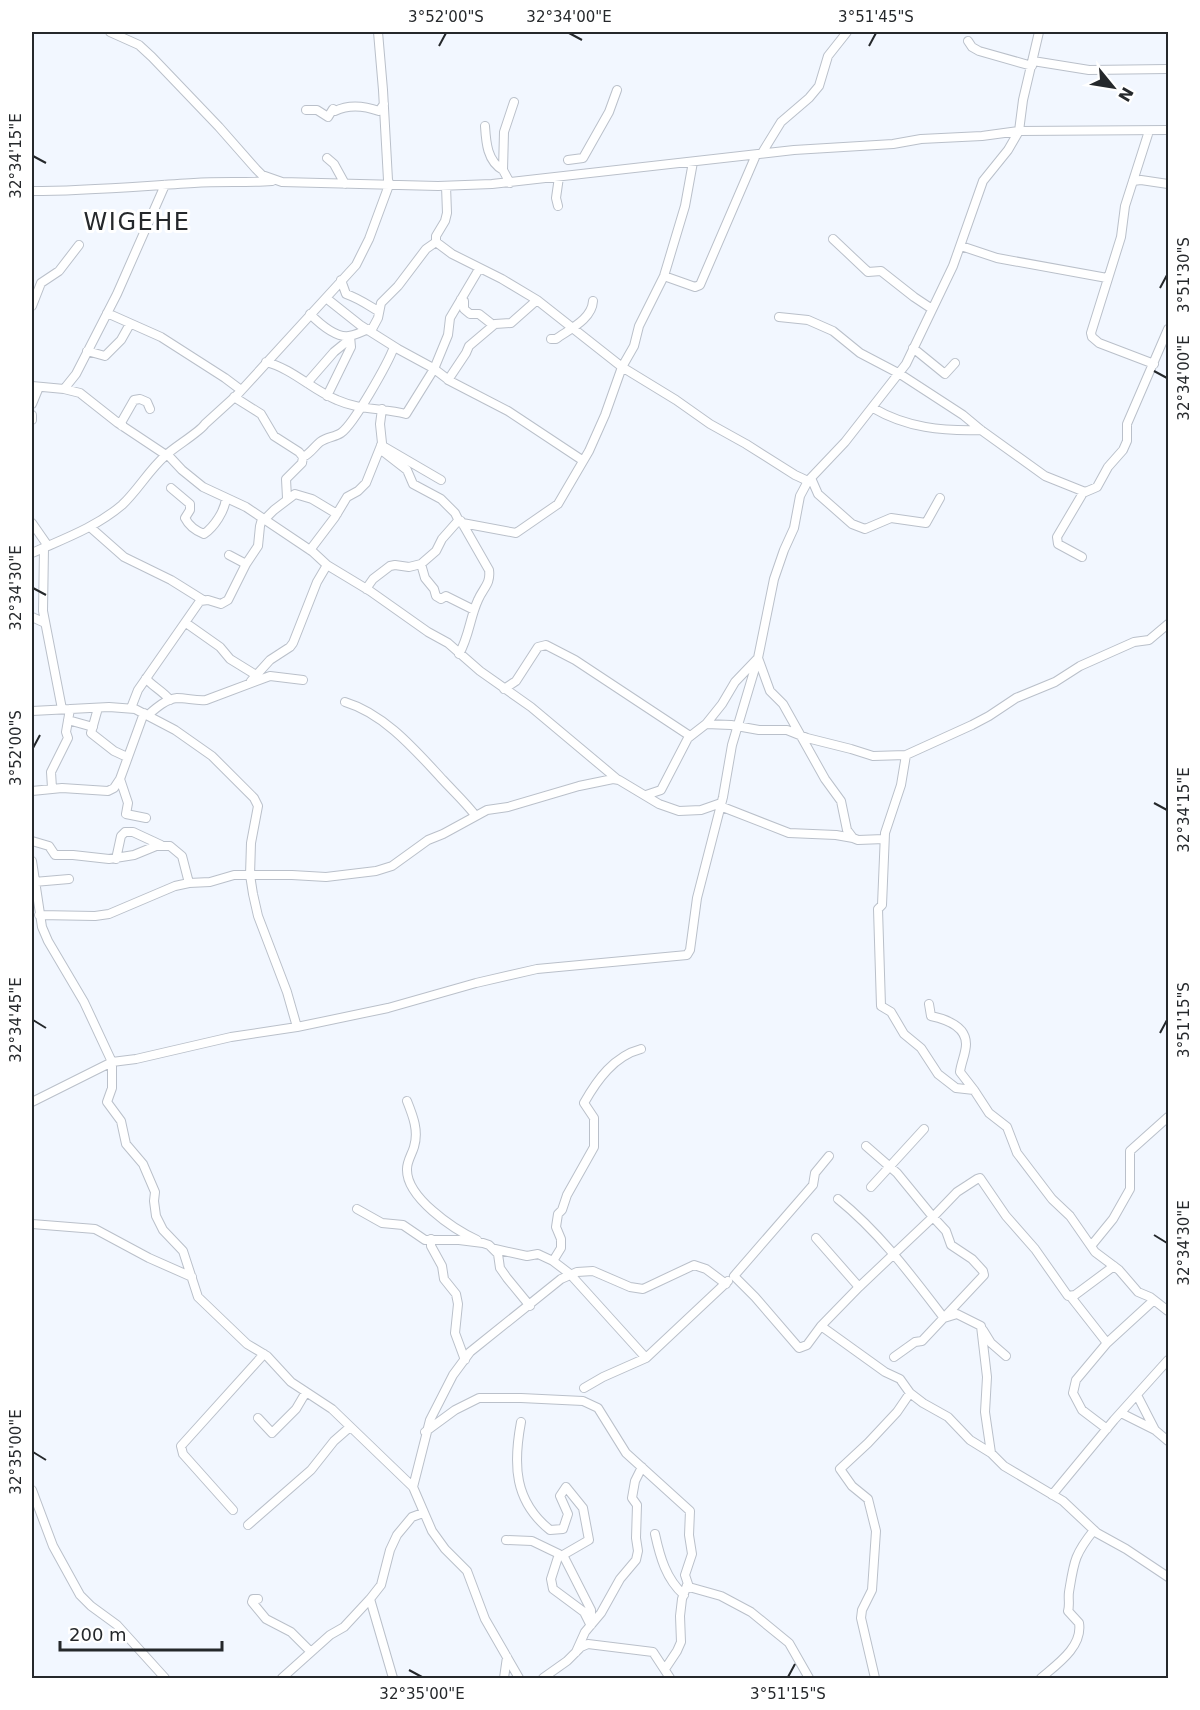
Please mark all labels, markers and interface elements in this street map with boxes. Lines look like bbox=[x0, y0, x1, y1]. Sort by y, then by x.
text: 3°52'00"S bbox=[408, 8, 484, 26]
text: 32°34'00"E bbox=[526, 8, 612, 26]
text: 3°51'45"S bbox=[838, 8, 914, 26]
north arrow bbox=[1083, 57, 1143, 117]
text: N bbox=[1114, 84, 1137, 105]
text: 32°34'15"E bbox=[7, 113, 25, 199]
district label: WIGEHE bbox=[84, 208, 190, 236]
text: 3°51'30"S bbox=[1175, 237, 1193, 313]
text: 32°34'00"E bbox=[1175, 335, 1193, 421]
text: 32°34'30"E bbox=[7, 545, 25, 631]
text: 3°52'00"S bbox=[7, 710, 25, 786]
text: 32°34'15"E bbox=[1175, 767, 1193, 853]
text: 32°34'45"E bbox=[7, 977, 25, 1063]
text: 3°51'15"S bbox=[1175, 982, 1193, 1058]
text: 32°34'30"E bbox=[1175, 1200, 1193, 1286]
text: 32°35'00"E bbox=[7, 1409, 25, 1495]
scale bar bbox=[60, 1614, 222, 1652]
text: 200 m bbox=[69, 1624, 127, 1645]
text: 32°35'00"E bbox=[379, 1685, 465, 1703]
text: 3°51'15"S bbox=[750, 1685, 826, 1703]

